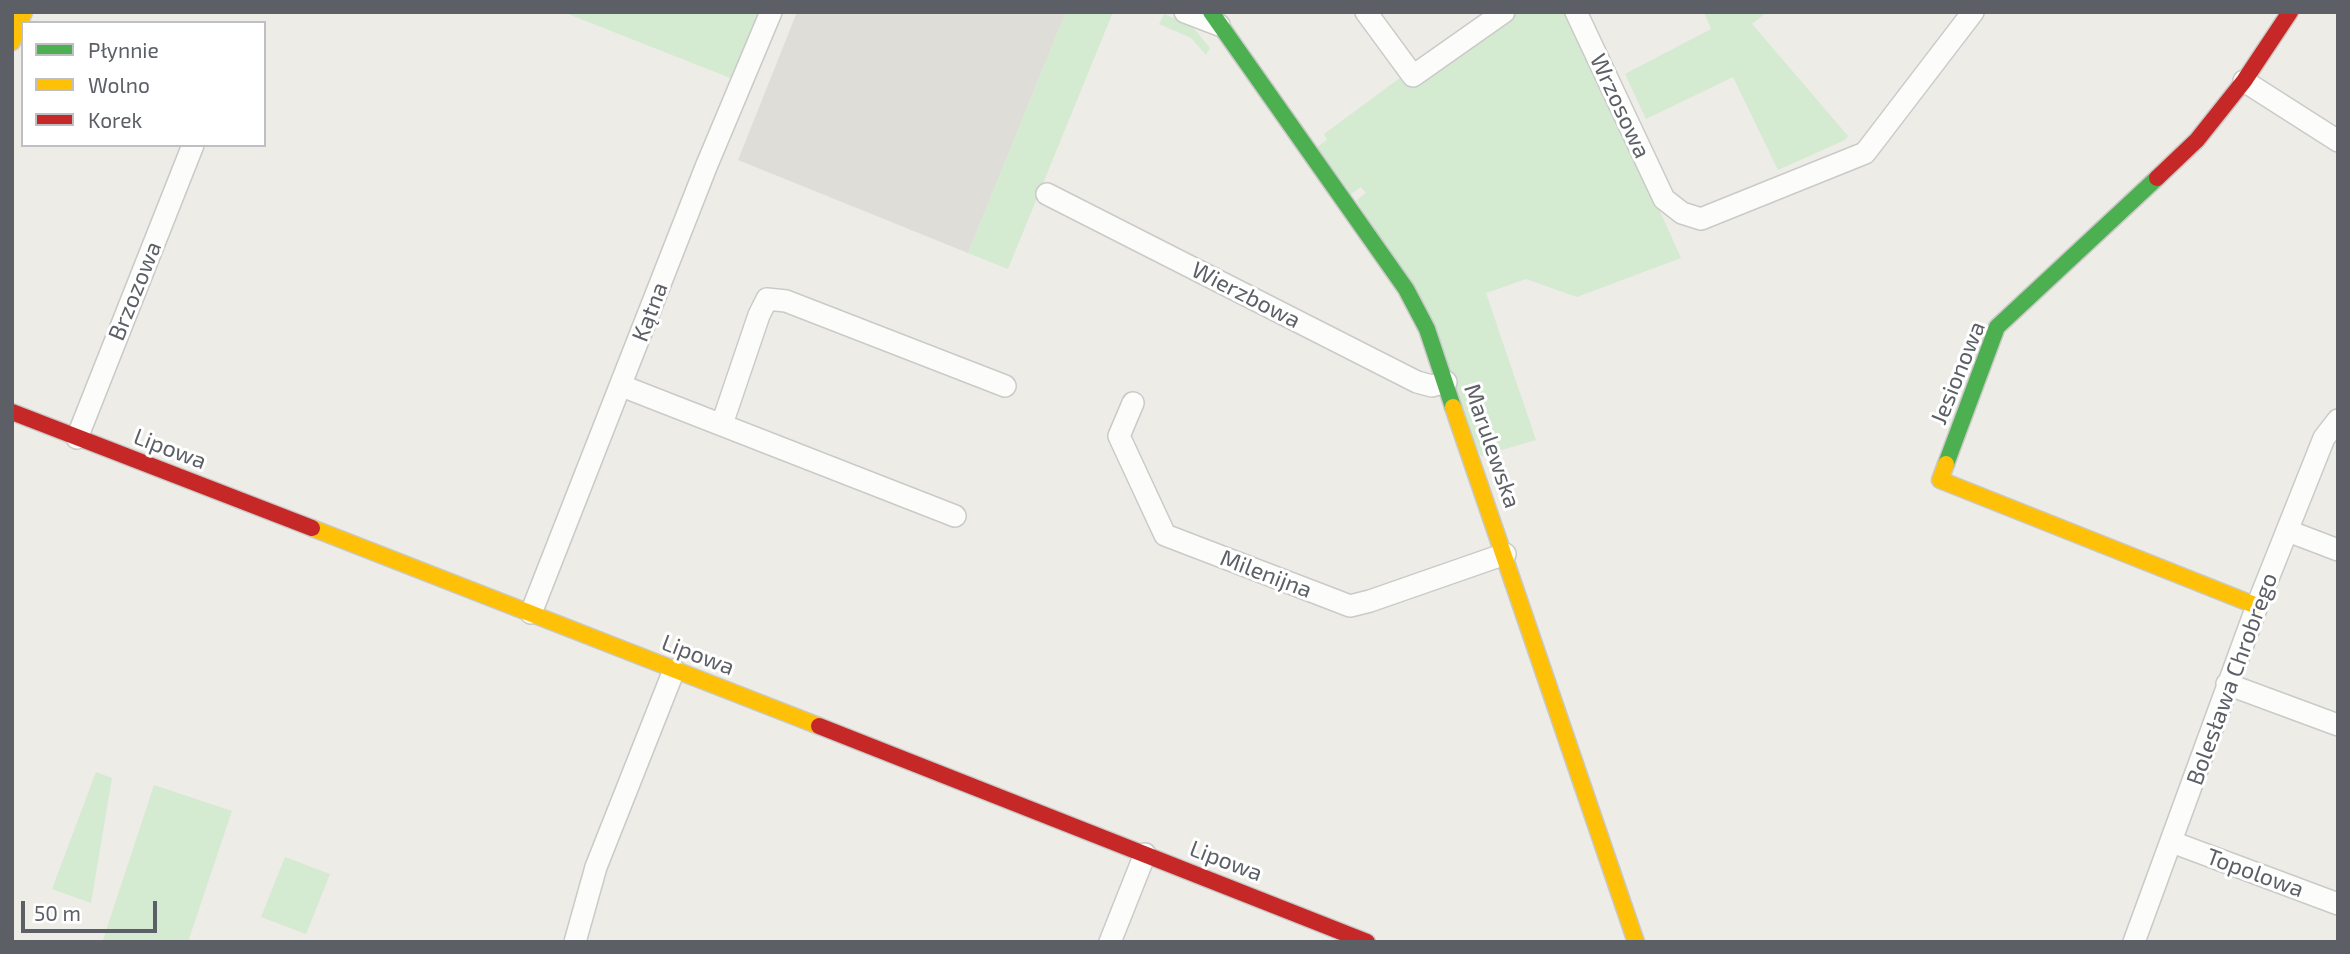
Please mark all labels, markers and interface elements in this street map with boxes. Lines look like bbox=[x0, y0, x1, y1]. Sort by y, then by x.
legend bbox=[21, 21, 266, 147]
text: Płynnie bbox=[88, 37, 159, 62]
street label: Wrzosowa bbox=[1584, 50, 1656, 162]
text: Wolno bbox=[88, 72, 150, 97]
text: Korek bbox=[88, 107, 142, 132]
street label: Brzozowa bbox=[103, 237, 167, 345]
street label: Wierzbowa bbox=[1187, 256, 1305, 334]
street label: Kątna bbox=[626, 279, 674, 345]
street label: Jesionowa bbox=[1925, 318, 1991, 428]
street label: Marulewska bbox=[1458, 380, 1526, 512]
street label: Lipowa bbox=[130, 423, 210, 475]
street label: Milenijna bbox=[1216, 544, 1316, 604]
street label: Bolesława Chrobrego bbox=[2181, 569, 2283, 789]
street label: Lipowa bbox=[658, 629, 738, 681]
street label: Lipowa bbox=[1186, 835, 1266, 887]
street label: Topolowa bbox=[2203, 843, 2307, 903]
scale bar bbox=[24, 888, 161, 932]
text: 50 m bbox=[34, 900, 81, 925]

